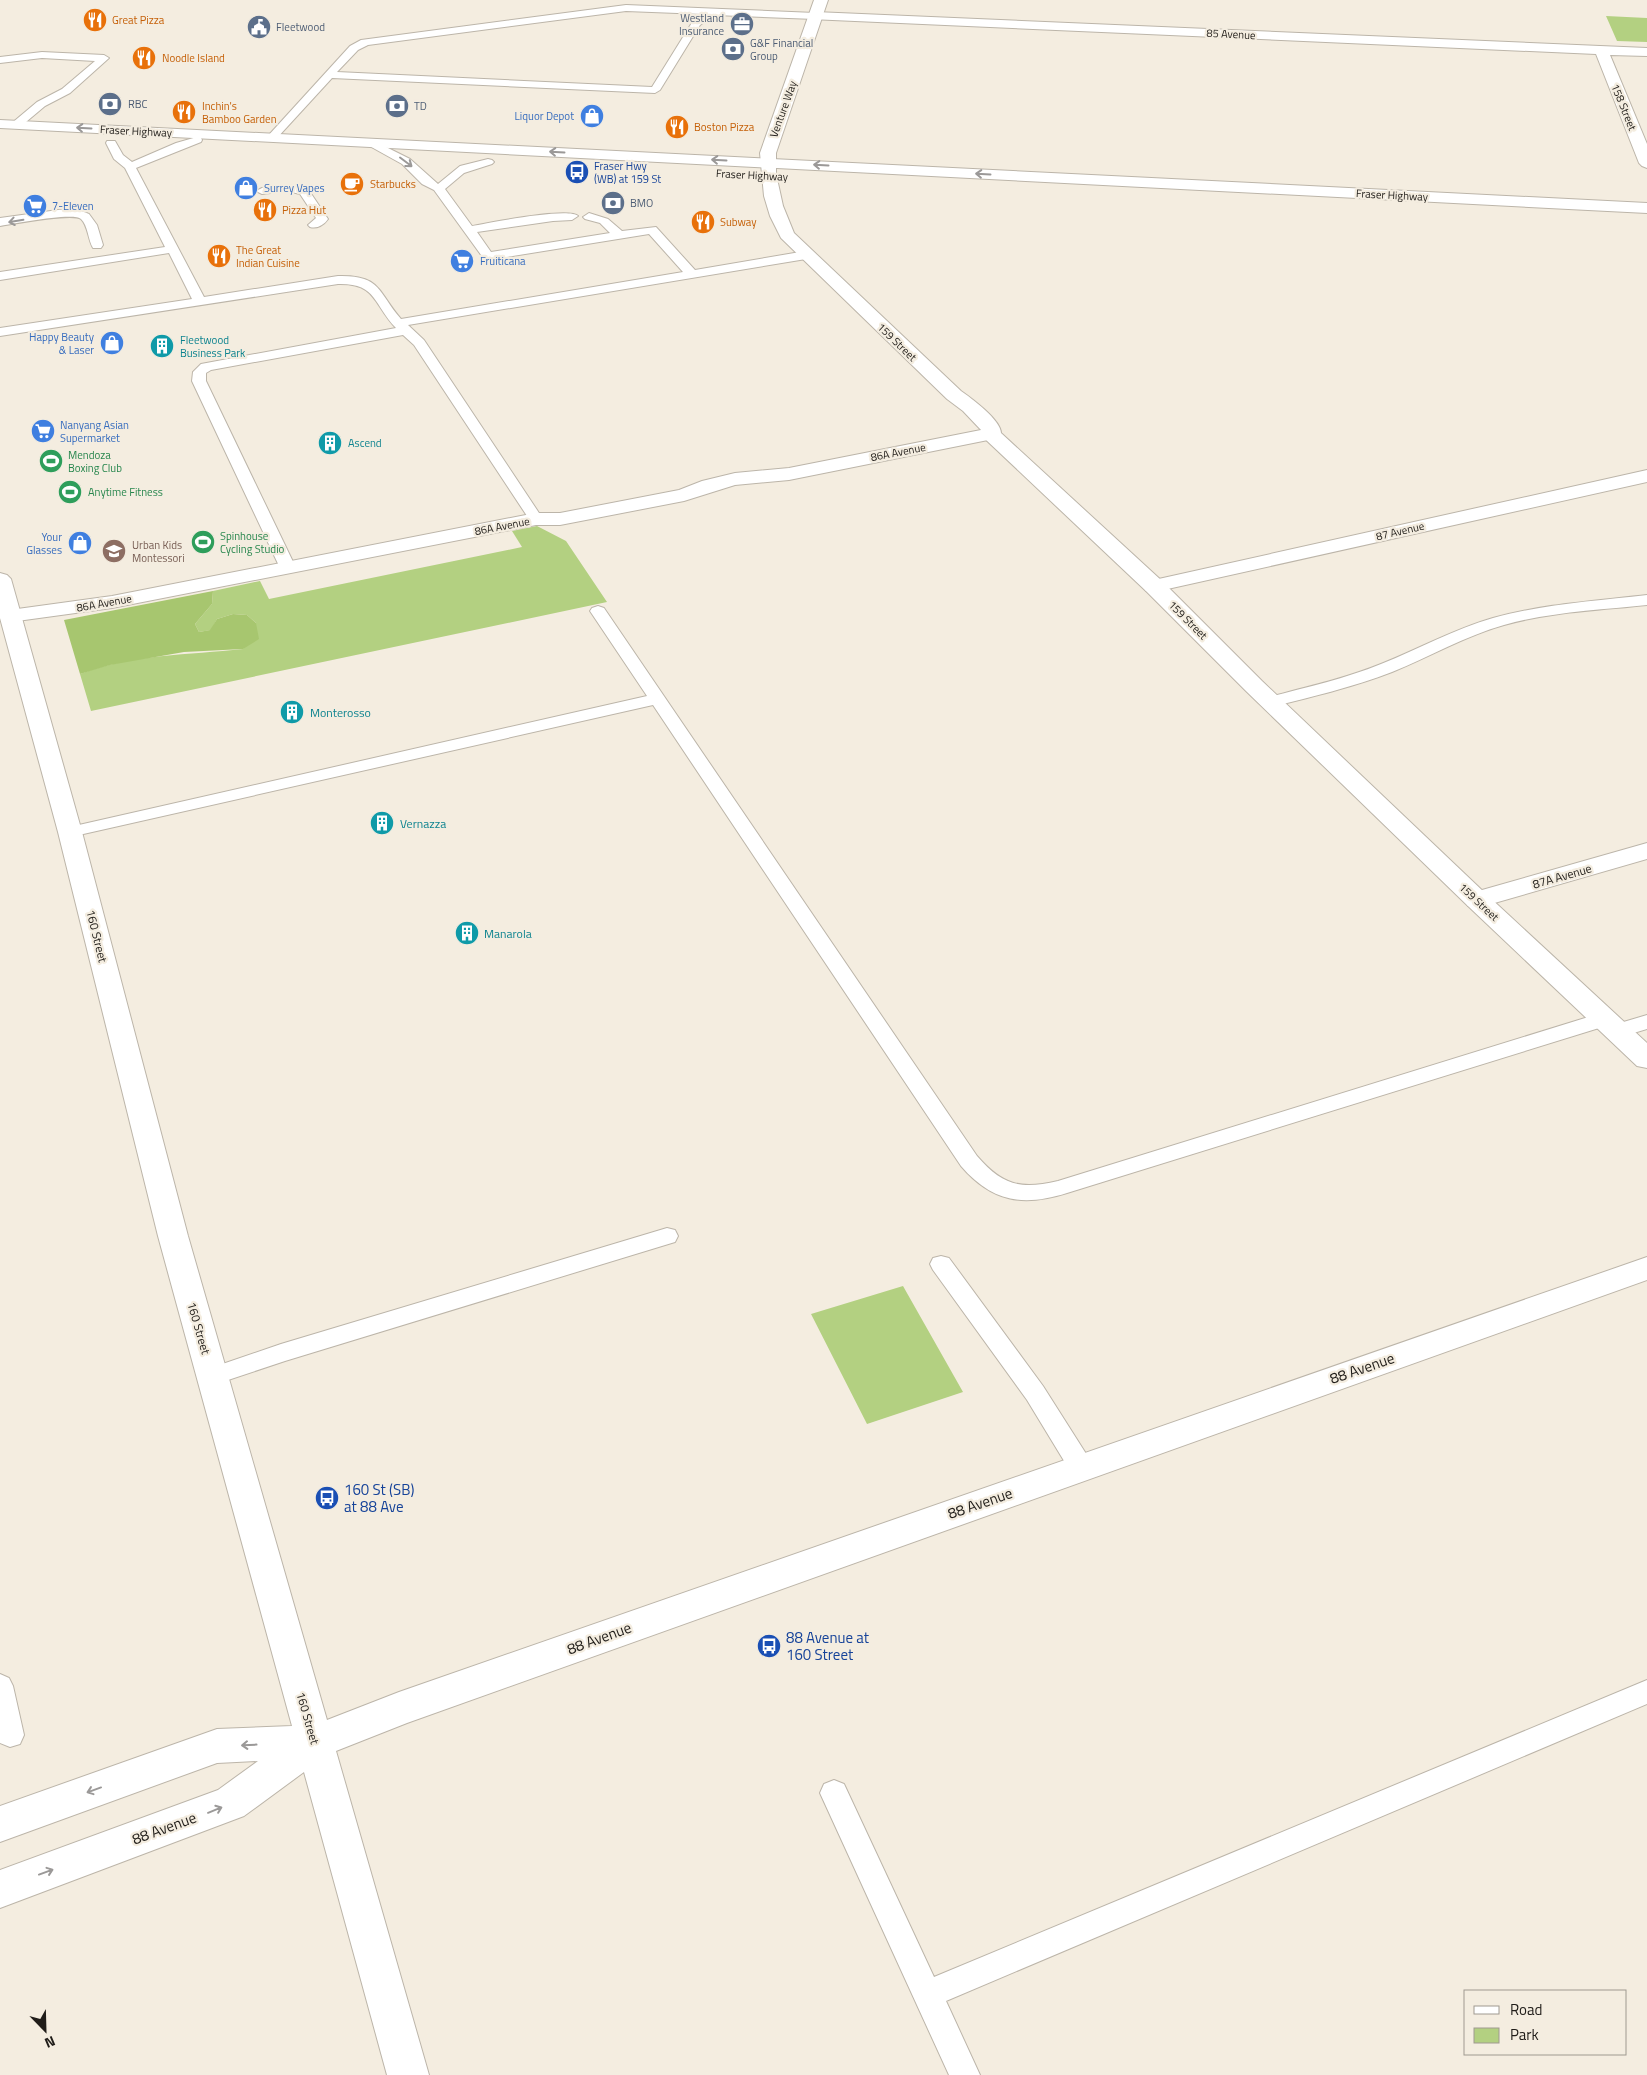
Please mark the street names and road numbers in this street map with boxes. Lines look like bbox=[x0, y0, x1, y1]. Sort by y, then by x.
street label: 85 Avenue bbox=[1206, 25, 1256, 43]
street label: Venture Way bbox=[765, 78, 801, 140]
street label: 158 Street bbox=[1607, 81, 1641, 133]
street label: Fraser Highway bbox=[100, 121, 173, 141]
street label: Fraser Highway bbox=[716, 165, 789, 185]
street label: Fraser Highway bbox=[1356, 185, 1429, 205]
street label: 159 Street bbox=[874, 319, 920, 365]
street label: 86A Avenue bbox=[869, 439, 927, 465]
street label: 86A Avenue bbox=[473, 513, 531, 539]
street label: 87 Avenue bbox=[1374, 518, 1426, 544]
street label: 86A Avenue bbox=[75, 590, 133, 616]
street label: 159 Street bbox=[1165, 597, 1211, 643]
street label: 87A Avenue bbox=[1530, 858, 1594, 894]
street label: 159 Street bbox=[1456, 879, 1503, 925]
street label: 160 Street bbox=[81, 908, 113, 965]
street label: 160 Street bbox=[182, 1300, 216, 1357]
street label: 88 Avenue bbox=[1327, 1346, 1397, 1390]
street label: 88 Avenue bbox=[945, 1481, 1015, 1525]
street label: 88 Avenue bbox=[564, 1616, 634, 1660]
street label: 160 Street bbox=[291, 1690, 325, 1747]
street label: 88 Avenue bbox=[129, 1806, 199, 1850]

